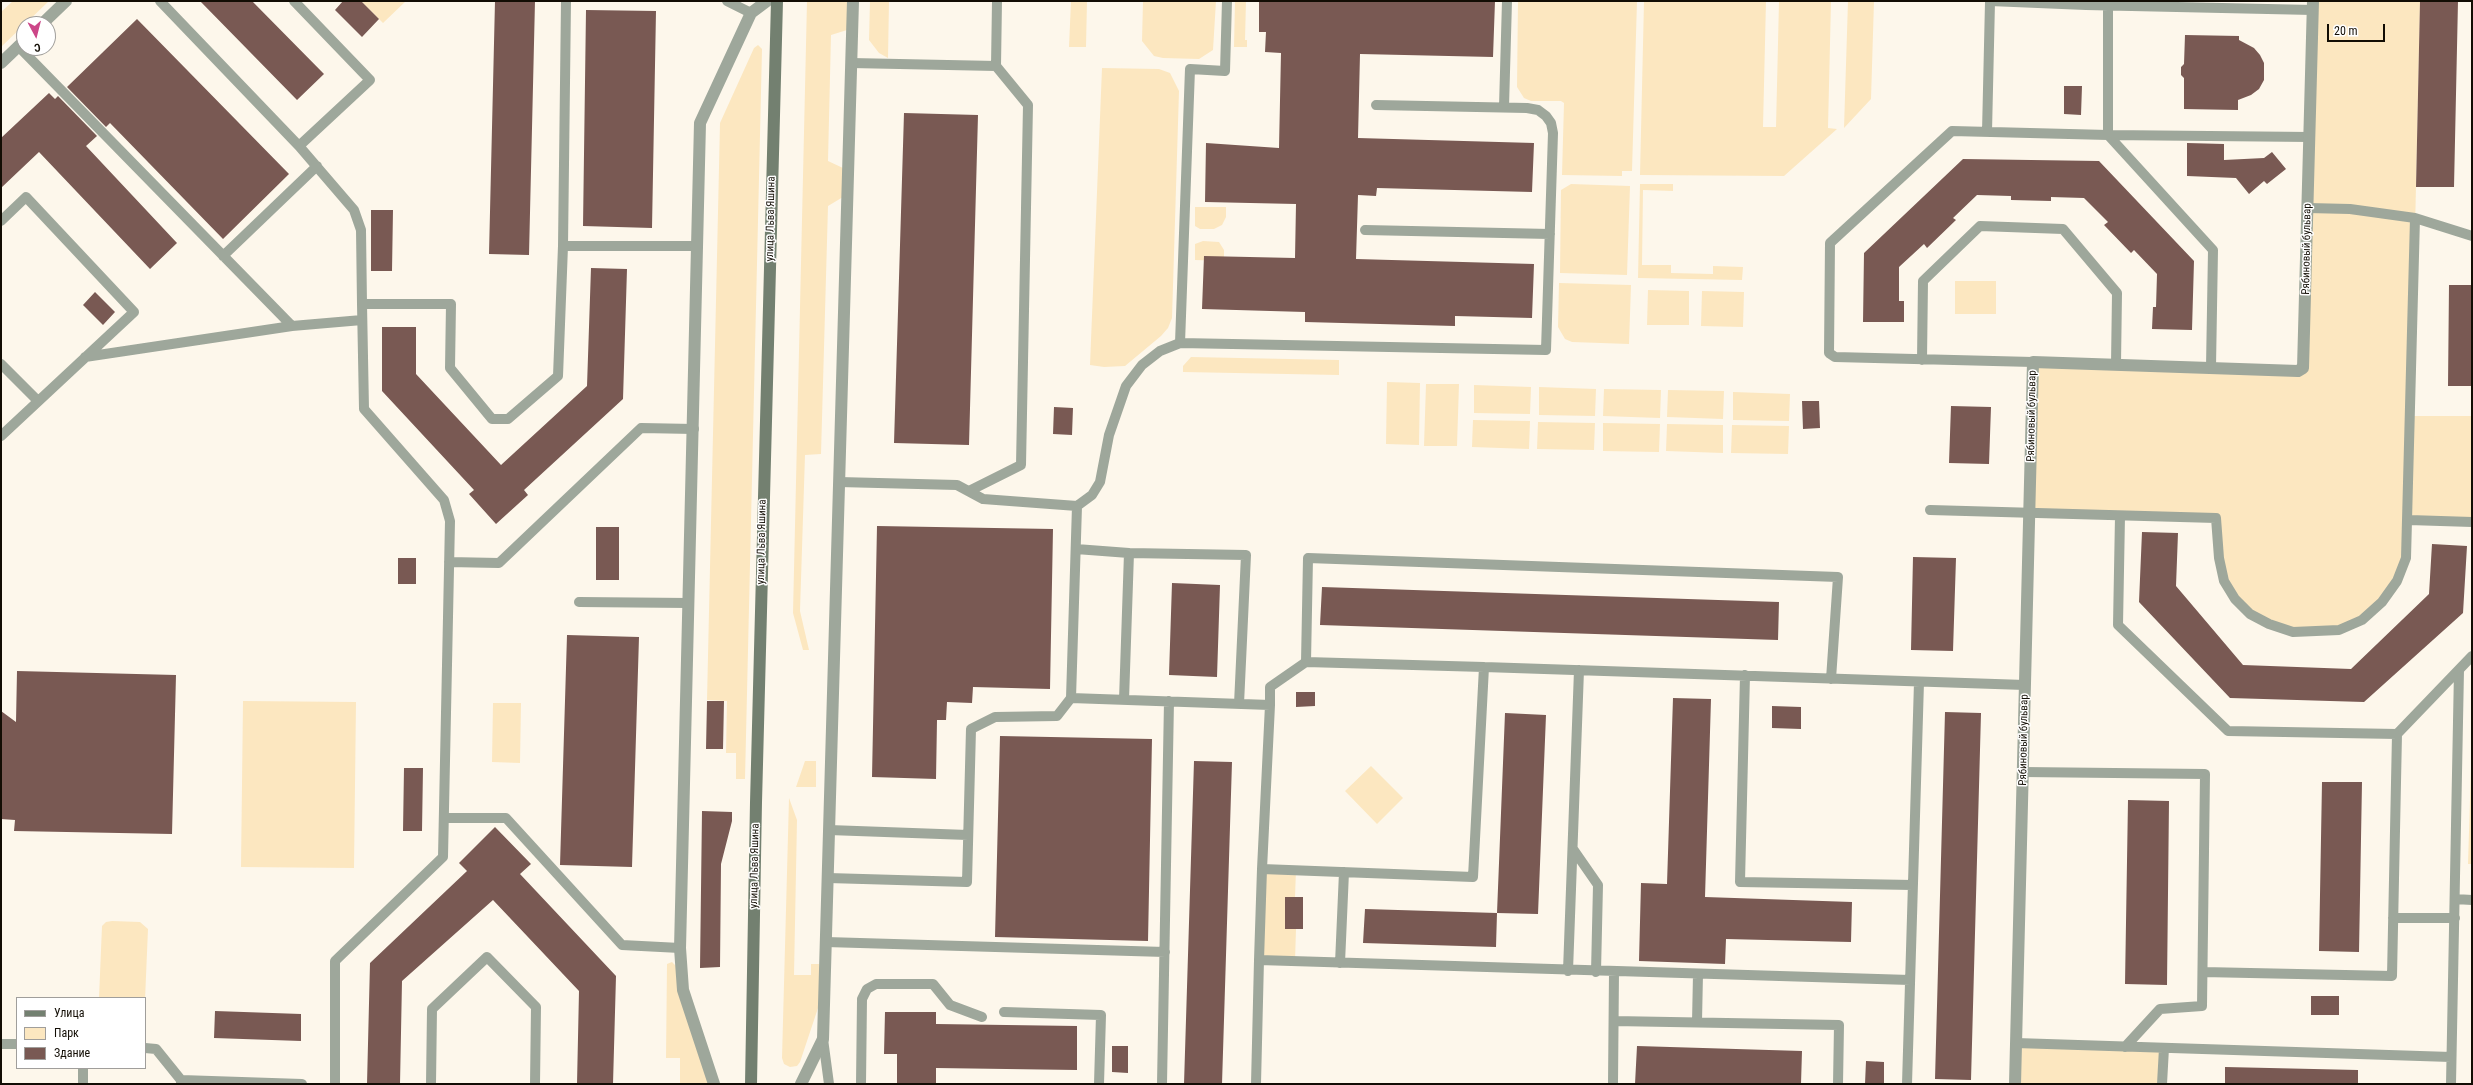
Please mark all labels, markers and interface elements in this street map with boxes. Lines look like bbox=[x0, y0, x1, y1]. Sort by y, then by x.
north arrow bbox=[16, 16, 56, 56]
scale bar bbox=[2329, 16, 2387, 42]
text: 20 m bbox=[2334, 24, 2358, 38]
text: С bbox=[33, 41, 41, 54]
street label: улица Льва Яшина bbox=[764, 176, 778, 262]
street label: Рябиновый бульвар bbox=[2300, 203, 2314, 295]
street label: Рябиновый бульвар bbox=[2025, 370, 2039, 462]
street label: улица Льва Яшина bbox=[755, 499, 769, 585]
street label: Рябиновый бульвар bbox=[2017, 694, 2031, 786]
street label: улица Льва Яшина bbox=[748, 823, 762, 909]
legend bbox=[16, 997, 146, 1069]
text: Улица bbox=[54, 1006, 84, 1020]
text: Парк bbox=[54, 1026, 79, 1040]
text: Здание bbox=[54, 1046, 90, 1060]

